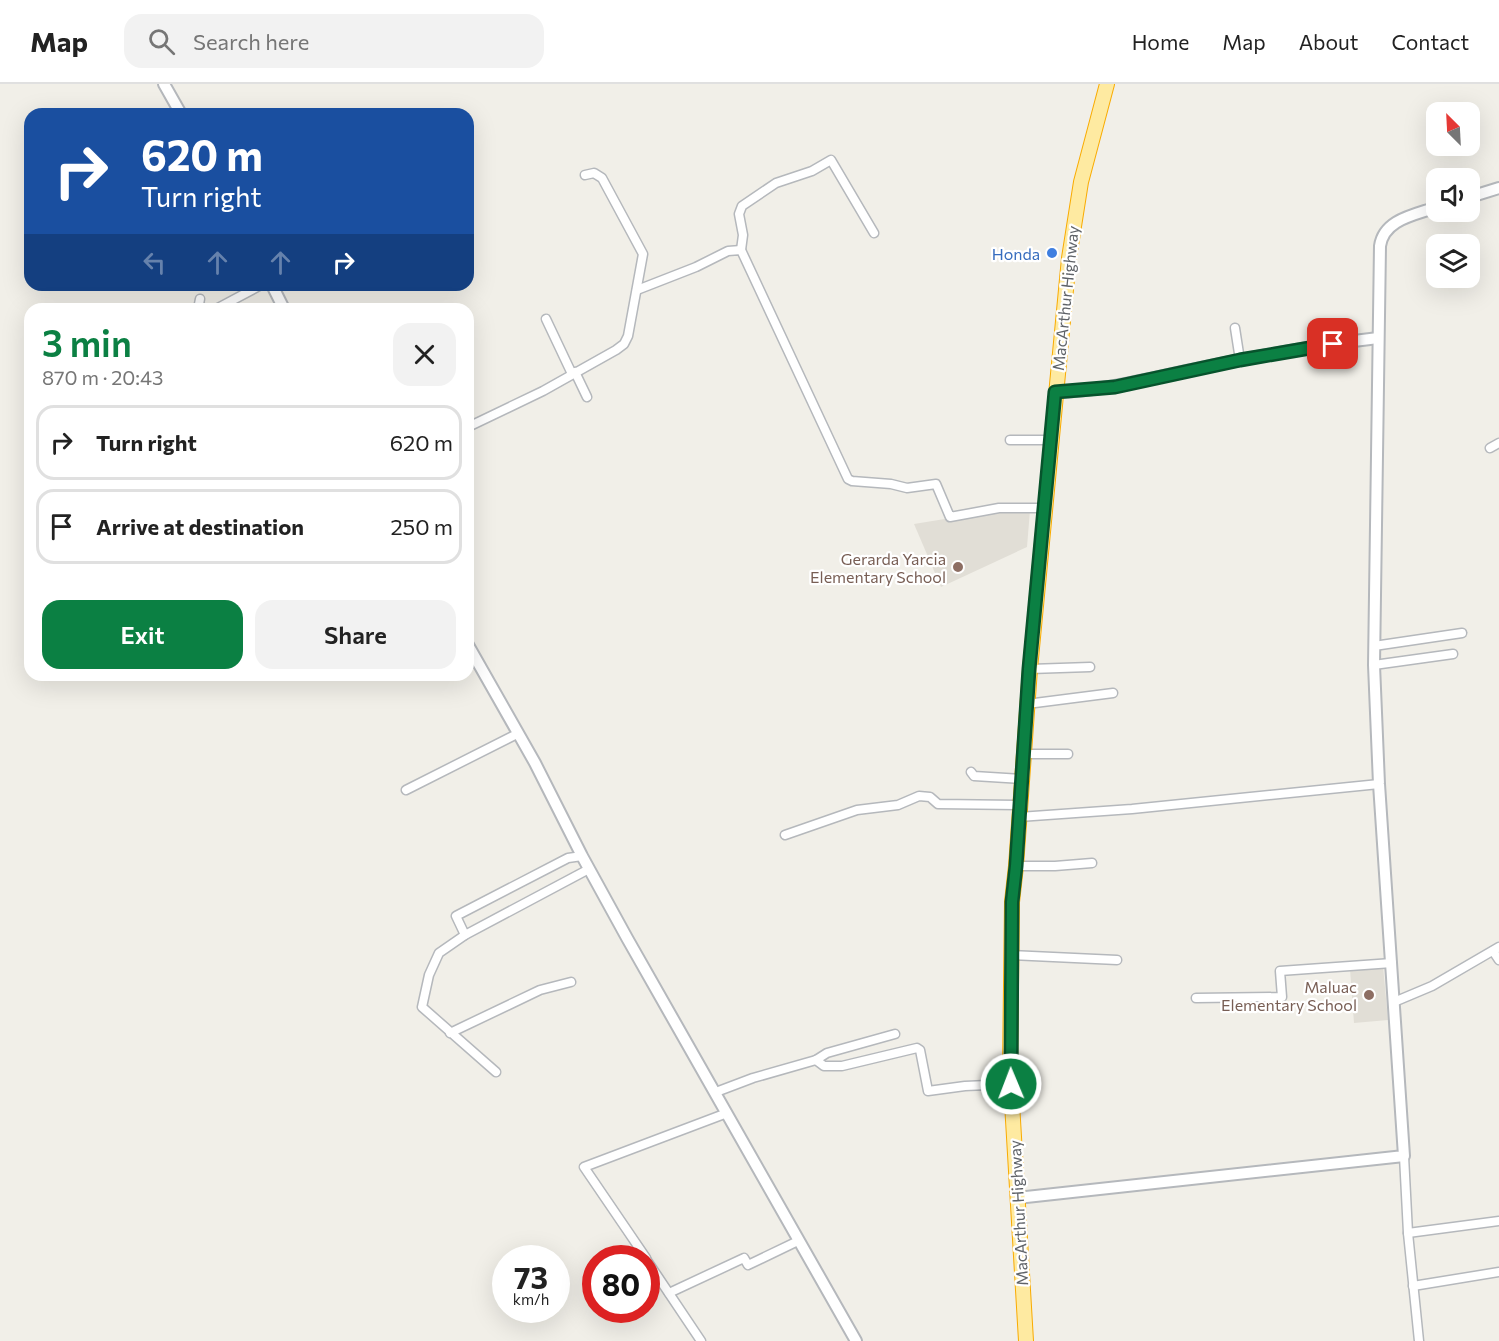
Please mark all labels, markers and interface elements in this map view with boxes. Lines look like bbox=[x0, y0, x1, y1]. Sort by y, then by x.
search box bbox=[124, 14, 544, 68]
text: Map bbox=[30, 24, 88, 58]
icon: search bbox=[145, 25, 178, 58]
text: Search here bbox=[193, 28, 309, 55]
text: Home bbox=[1132, 29, 1189, 54]
text: Map bbox=[1222, 29, 1266, 54]
text: About bbox=[1299, 29, 1358, 54]
text: Contact bbox=[1391, 29, 1469, 54]
north arrow bbox=[1426, 102, 1480, 156]
map controls bbox=[1426, 102, 1480, 288]
text: 620 m bbox=[141, 128, 263, 180]
icon: right bbox=[42, 132, 120, 210]
button: sound bbox=[1426, 168, 1480, 222]
text: Turn right bbox=[141, 180, 261, 213]
street label: MacArthur Highway bbox=[1048, 224, 1082, 372]
button: layers bbox=[1426, 234, 1480, 288]
place label: Honda bbox=[992, 244, 1040, 263]
icon: left bbox=[138, 246, 171, 279]
icon: ahead bbox=[201, 246, 234, 279]
icon: ahead bbox=[264, 246, 297, 279]
icon: right bbox=[327, 246, 360, 279]
marker: Honda bbox=[1045, 246, 1059, 260]
pin bbox=[1307, 318, 1358, 369]
text: 3 min bbox=[42, 320, 132, 364]
button: close bbox=[393, 323, 456, 386]
icon: arrive bbox=[1316, 327, 1349, 360]
text: 870 m · 20:43 bbox=[42, 365, 164, 389]
icon: right bbox=[45, 426, 78, 459]
text: Turn right bbox=[96, 429, 197, 456]
text: 620 m bbox=[390, 429, 453, 456]
icon: arrive bbox=[45, 510, 78, 543]
text: Arrive at destination bbox=[96, 513, 304, 540]
text: 250 m bbox=[390, 513, 453, 540]
place label: Gerarda Yarcia Elementary School bbox=[810, 549, 946, 586]
marker: Gerarda Yarcia Elementary School bbox=[951, 560, 965, 574]
button: Exit bbox=[42, 600, 243, 669]
button: Share bbox=[255, 600, 456, 669]
place label: Maluac Elementary School bbox=[1221, 977, 1357, 1014]
marker: Maluac Elementary School bbox=[1362, 988, 1376, 1002]
position arrow bbox=[979, 1052, 1043, 1116]
street label: MacArthur Highway bbox=[1005, 1140, 1031, 1286]
speed limit sign: 80 bbox=[582, 1245, 660, 1323]
text: 73 bbox=[514, 1258, 548, 1295]
text: km/h bbox=[513, 1290, 549, 1308]

